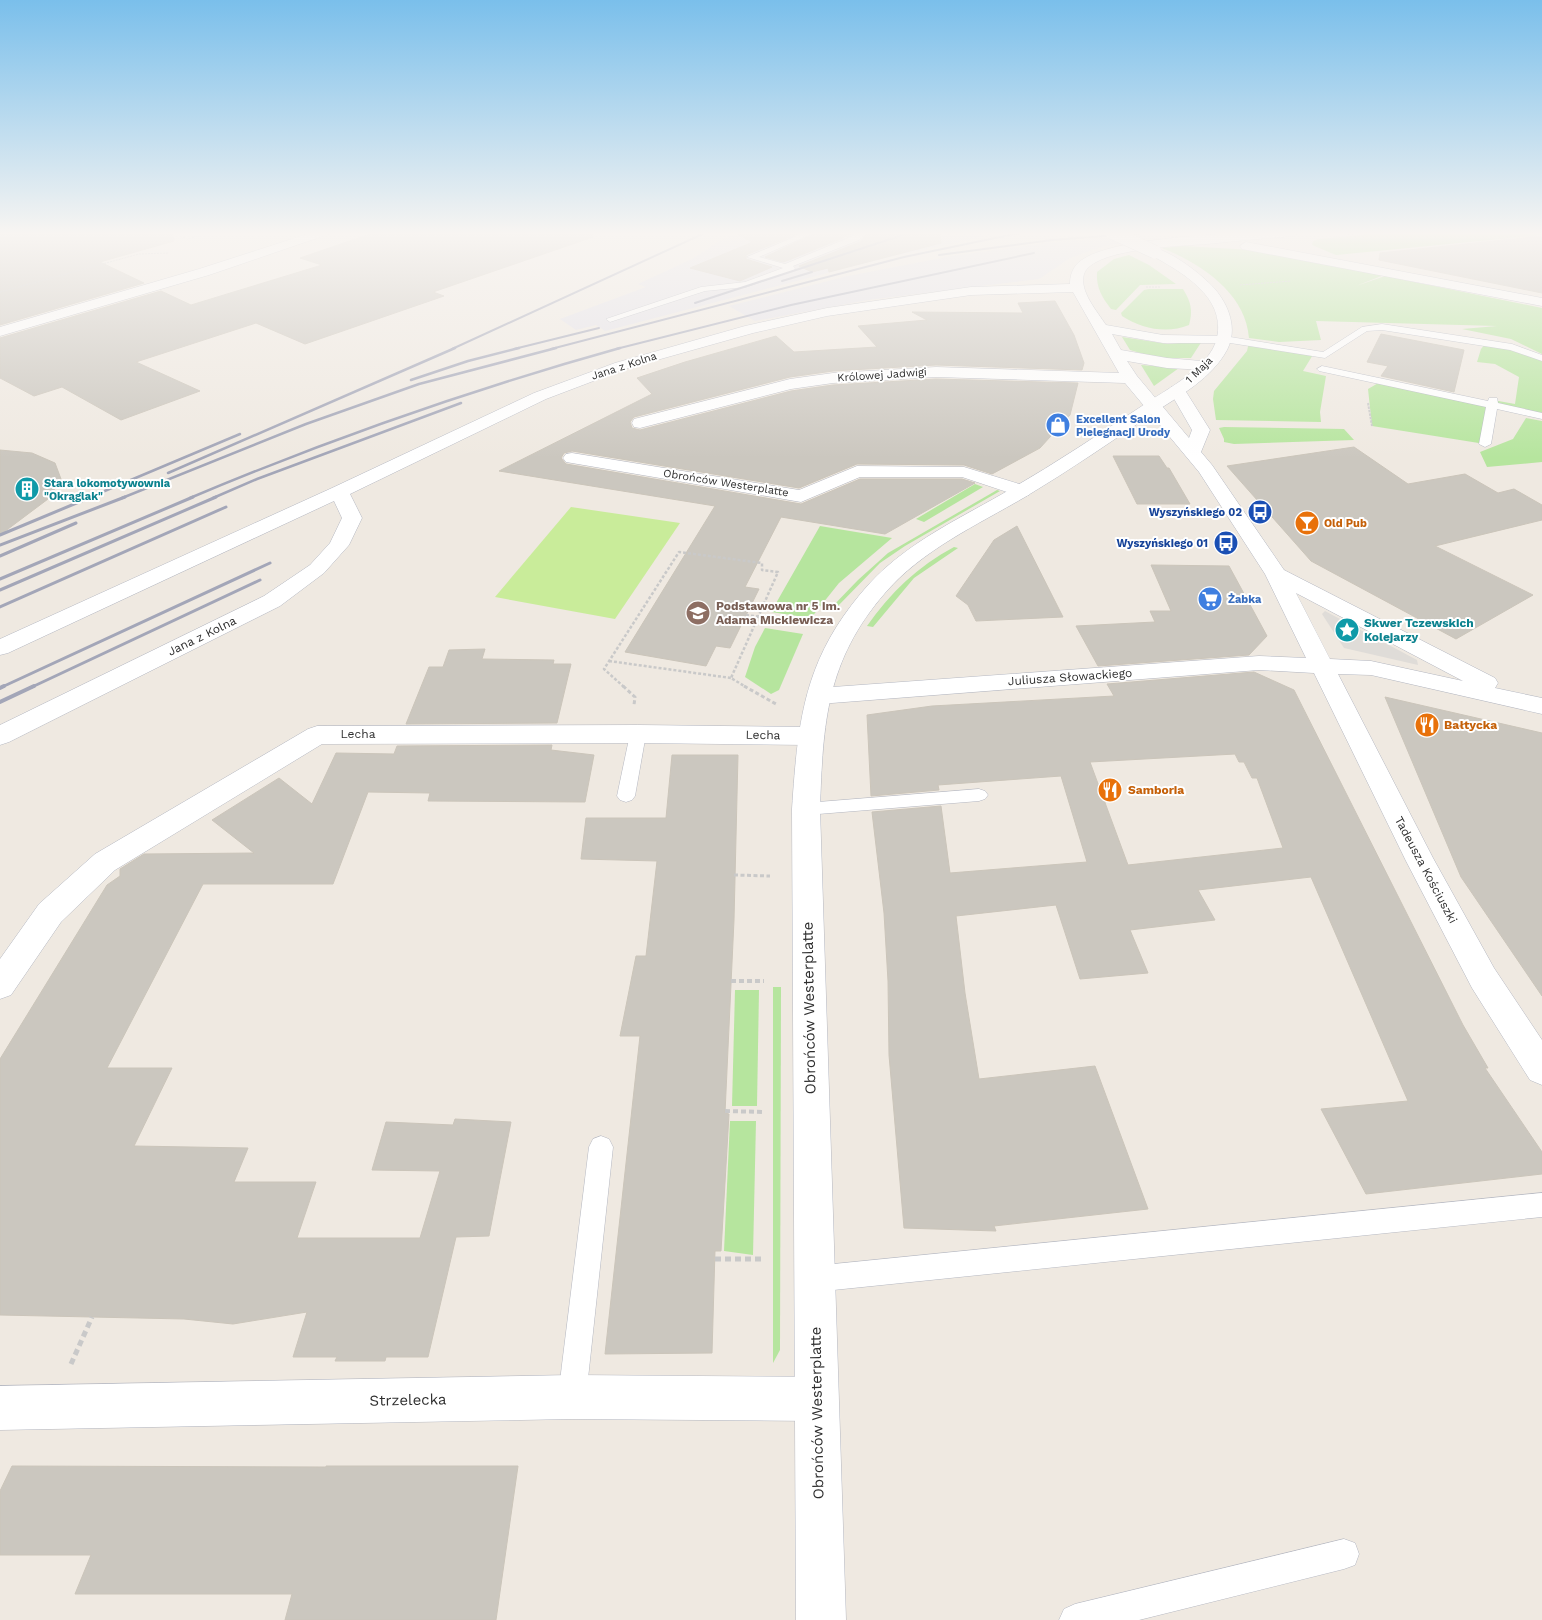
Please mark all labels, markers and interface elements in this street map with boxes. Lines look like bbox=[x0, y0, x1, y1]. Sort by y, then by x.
street label: Jana z Kolna bbox=[590, 349, 658, 383]
street label: 1 Maja bbox=[1183, 354, 1215, 386]
street label: Królowej Jadwigi bbox=[837, 365, 927, 385]
shop icon: Excellent Salon Pielegnacji Urody bbox=[1045, 412, 1071, 438]
place label: Excellent Salon Pielegnacji Urody bbox=[1076, 413, 1171, 439]
street label: Obrońców Westerplatte bbox=[662, 467, 790, 499]
building icon: Stara lokomotywownia "Okrąglak" bbox=[14, 476, 40, 502]
place label: Stara lokomotywownia "Okrąglak" bbox=[44, 477, 171, 503]
bus stop icon: Wyszyńskiego 02 bbox=[1247, 499, 1273, 525]
place label: Wyszyńskiego 02 bbox=[1149, 506, 1242, 519]
bar icon: Old Pub bbox=[1294, 510, 1320, 536]
place label: Old Pub bbox=[1324, 517, 1367, 530]
bus stop icon: Wyszyńskiego 01 bbox=[1213, 530, 1239, 556]
place label: Wyszyńskiego 01 bbox=[1117, 537, 1208, 550]
supermarket icon: Żabka bbox=[1197, 586, 1223, 612]
place label: Żabka bbox=[1228, 593, 1262, 606]
place label: Podstawowa nr 5 im. Adama Mickiewicza bbox=[716, 599, 840, 627]
school or university icon: Podstawowa nr 5 im. Adama Mickiewicza bbox=[685, 600, 711, 626]
street label: Jana z Kolna bbox=[166, 613, 239, 659]
place label: Skwer Tczewskich Kolejarzy bbox=[1364, 616, 1474, 644]
place icon: Skwer Tczewskich Kolejarzy bbox=[1334, 617, 1360, 643]
street label: Juliusza Słowackiego bbox=[1007, 666, 1133, 688]
restaurant icon: Bałtycka bbox=[1414, 712, 1440, 738]
place label: Bałtycka bbox=[1444, 718, 1497, 732]
street label: Lecha bbox=[341, 727, 376, 741]
street label: Lecha bbox=[745, 728, 781, 742]
restaurant icon: Samboria bbox=[1097, 777, 1123, 803]
place label: Samboria bbox=[1128, 783, 1184, 797]
street label: Tadeusza Kościuszki bbox=[1392, 814, 1460, 926]
street label: Obrońców Westerplatte bbox=[798, 921, 820, 1095]
street label: Obrońców Westerplatte bbox=[806, 1326, 828, 1500]
street label: Strzelecka bbox=[369, 1390, 447, 1410]

